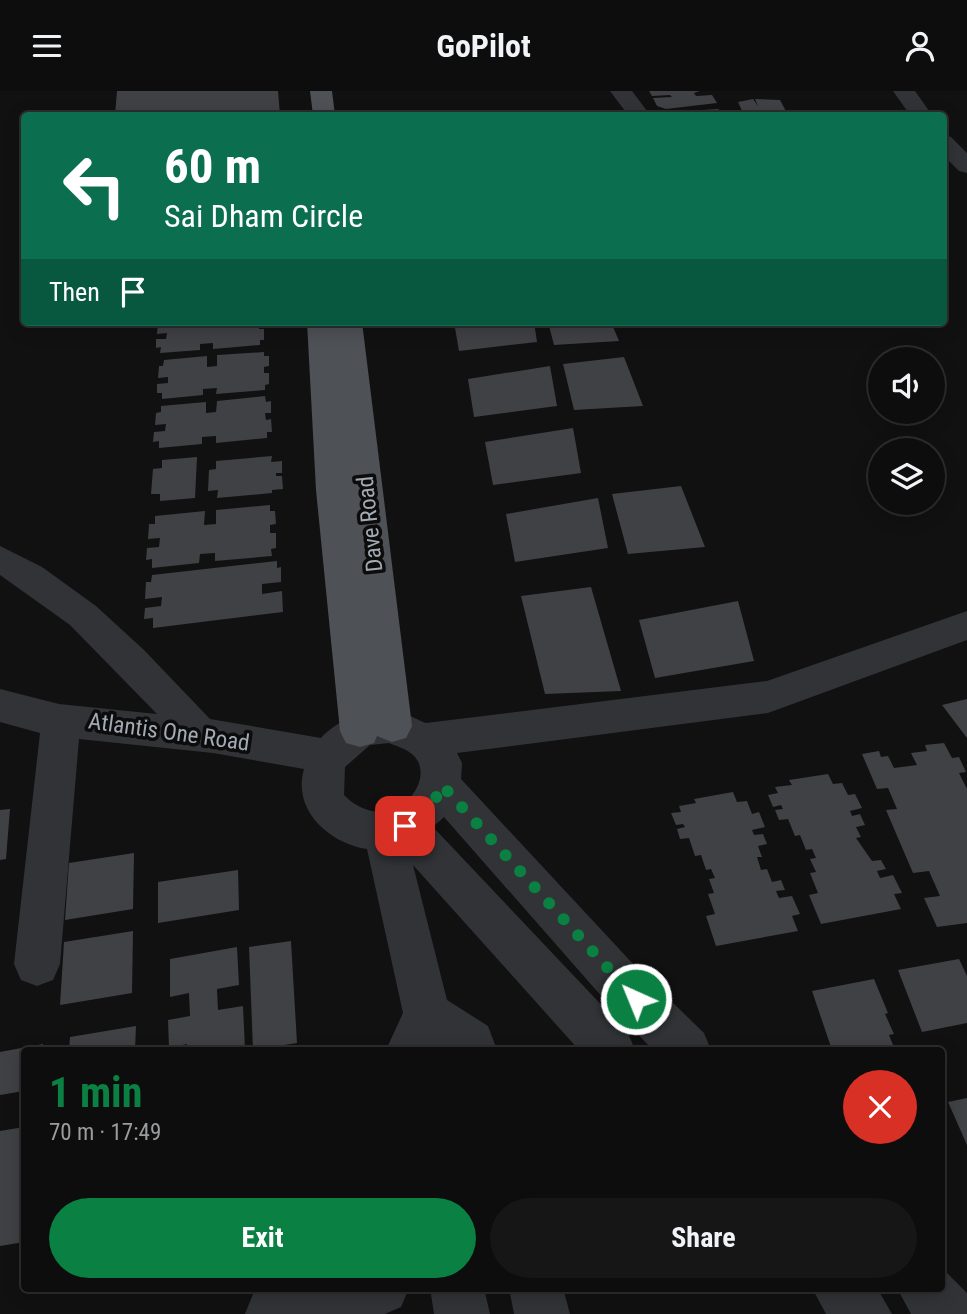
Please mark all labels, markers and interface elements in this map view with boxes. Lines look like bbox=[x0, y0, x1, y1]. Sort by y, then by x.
icon: menu bbox=[28, 27, 66, 65]
text: GoPilot bbox=[436, 27, 531, 65]
icon: person bbox=[901, 27, 939, 65]
text: 60 m bbox=[164, 138, 261, 195]
icon: left bbox=[49, 140, 140, 231]
text: Sai Dham Circle bbox=[164, 197, 363, 235]
icon: arrive bbox=[114, 273, 152, 311]
text: Then bbox=[49, 277, 100, 307]
map controls bbox=[868, 347, 945, 515]
button: sound bbox=[868, 347, 945, 424]
button: layers bbox=[868, 438, 945, 515]
street label: Dave Road bbox=[352, 475, 388, 573]
street label: Atlantis One Road bbox=[87, 707, 251, 757]
pin bbox=[375, 796, 435, 856]
icon: arrive bbox=[386, 807, 424, 845]
position arrow bbox=[599, 962, 673, 1036]
text: 1 min bbox=[49, 1068, 142, 1117]
button: close bbox=[843, 1070, 917, 1144]
text: 70 m · 17:49 bbox=[49, 1119, 161, 1146]
button: Exit bbox=[49, 1198, 476, 1278]
button: Share bbox=[490, 1198, 917, 1278]

